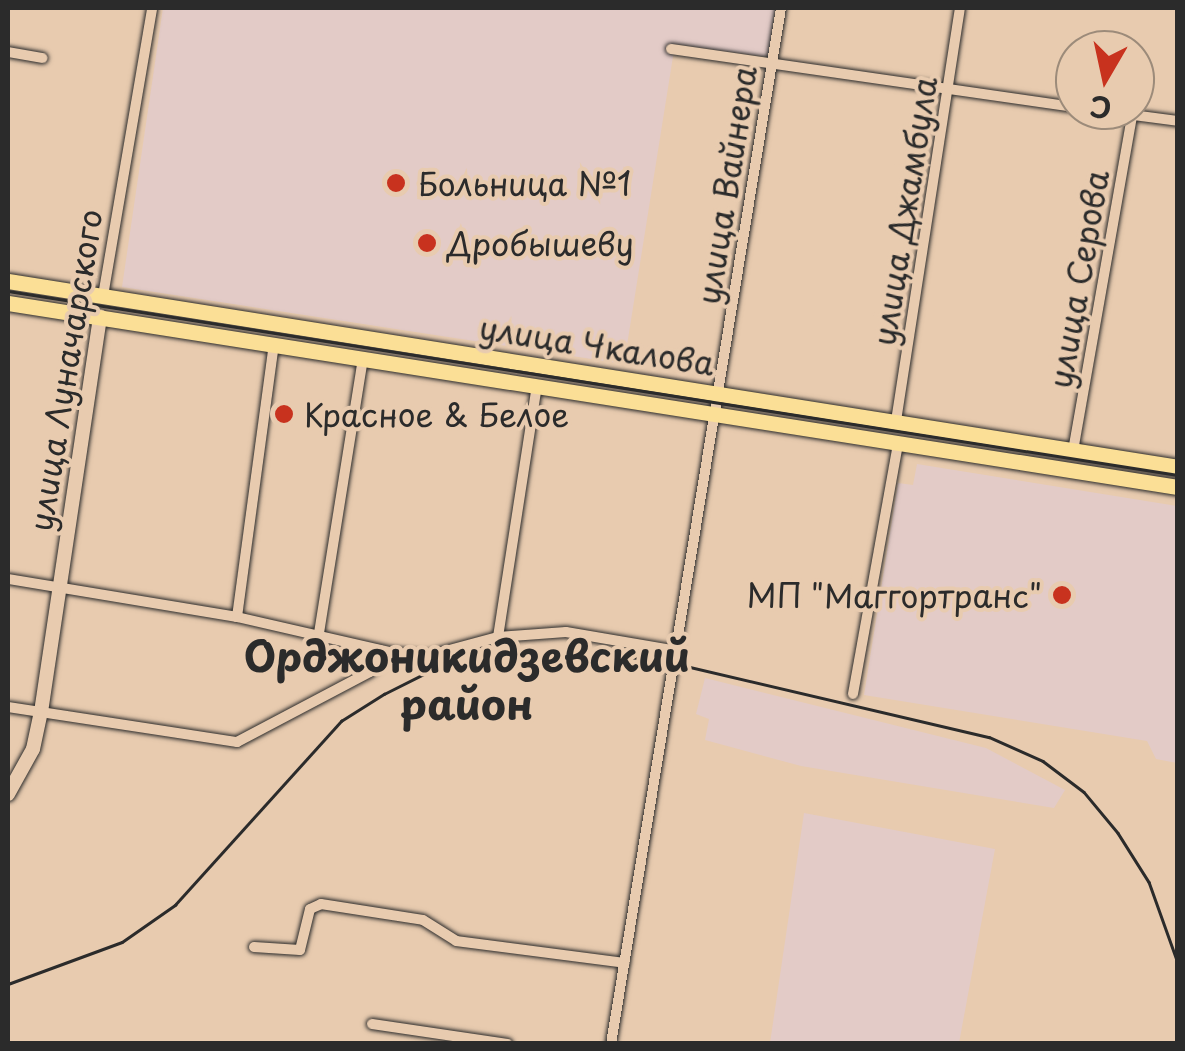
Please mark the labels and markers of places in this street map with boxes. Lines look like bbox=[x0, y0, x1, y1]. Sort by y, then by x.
place label: Больница №1 bbox=[418, 164, 632, 202]
marker: Больница №1 bbox=[383, 170, 409, 196]
place label: Дробышеву bbox=[447, 224, 634, 262]
marker: Дробышеву bbox=[416, 232, 438, 254]
place label: Красное & Белое bbox=[304, 395, 570, 433]
marker: Красное & Белое bbox=[273, 403, 295, 425]
place label: МП "Маггортранс" bbox=[744, 576, 1042, 614]
marker: МП "Маггортранс" bbox=[1051, 584, 1073, 606]

